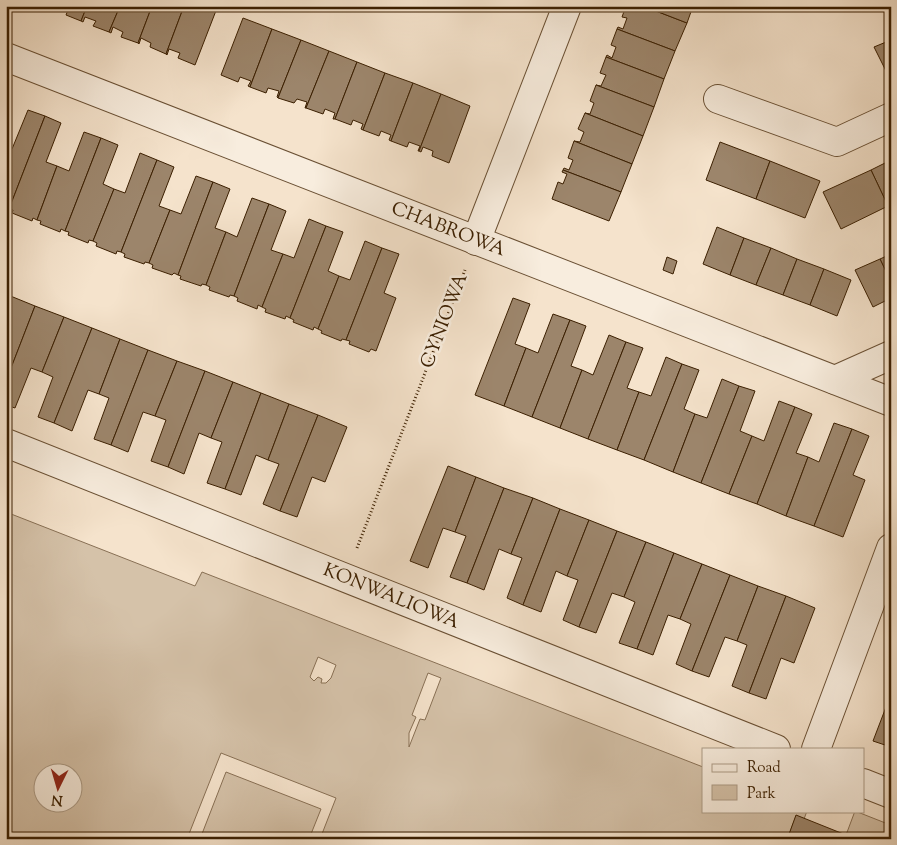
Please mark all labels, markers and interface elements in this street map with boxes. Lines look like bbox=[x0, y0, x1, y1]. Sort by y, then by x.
street label: CHABROWA bbox=[387, 196, 510, 264]
street label: CYNIOWA bbox=[414, 269, 476, 372]
street label: KONWALIOWA bbox=[319, 557, 464, 637]
legend bbox=[702, 748, 864, 812]
text: Road bbox=[747, 758, 781, 779]
north arrow bbox=[32, 762, 82, 812]
text: Park bbox=[747, 784, 776, 805]
text: N bbox=[51, 789, 63, 809]

